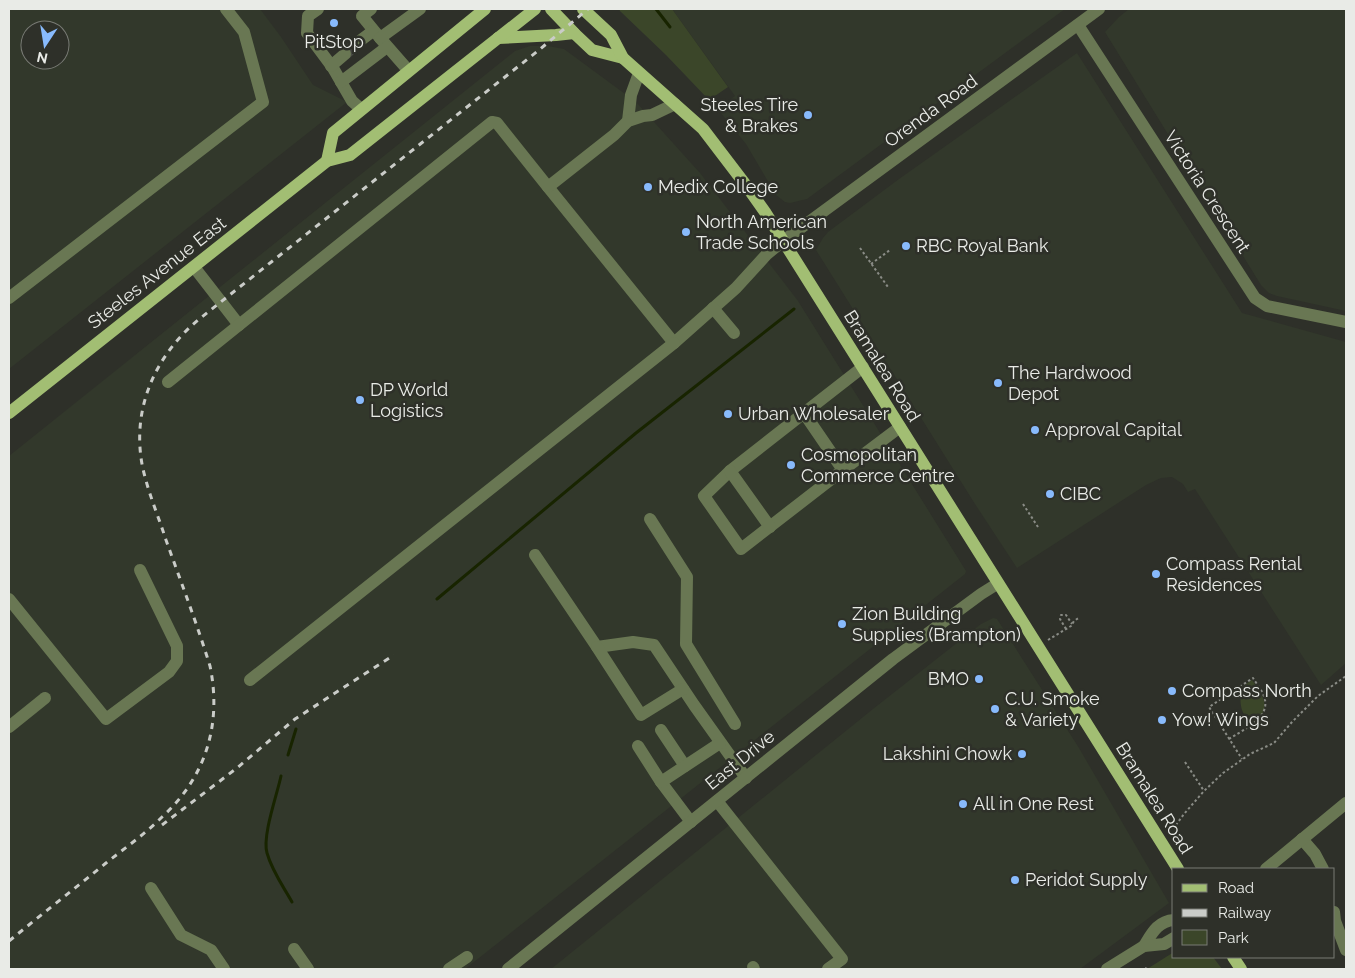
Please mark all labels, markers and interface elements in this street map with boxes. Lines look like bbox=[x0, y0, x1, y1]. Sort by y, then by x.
marker: PitStop bbox=[328, 17, 340, 29]
north arrow bbox=[20, 20, 70, 70]
place label: PitStop bbox=[304, 31, 364, 52]
text: N bbox=[35, 49, 49, 67]
street label: Orenda Road bbox=[880, 70, 981, 151]
place label: Steeles Tire & Brakes bbox=[701, 94, 798, 136]
marker: Steeles Tire & Brakes bbox=[802, 109, 814, 121]
street label: Victoria Crescent bbox=[1160, 127, 1255, 257]
place label: Medix College bbox=[658, 176, 779, 197]
marker: Medix College bbox=[642, 181, 654, 193]
place label: North American Trade Schools bbox=[696, 211, 827, 253]
street label: Steeles Avenue East bbox=[84, 212, 230, 333]
marker: North American Trade Schools bbox=[680, 226, 692, 238]
place label: RBC Royal Bank bbox=[916, 235, 1049, 256]
marker: RBC Royal Bank bbox=[900, 240, 912, 252]
street label: Bramalea Road bbox=[840, 306, 925, 425]
place label: The Hardwood Depot bbox=[1008, 362, 1132, 404]
marker: The Hardwood Depot bbox=[992, 377, 1004, 389]
place label: DP World Logistics bbox=[370, 379, 448, 421]
marker: DP World Logistics bbox=[354, 394, 366, 406]
place label: Urban Wholesaler bbox=[738, 403, 890, 424]
marker: Urban Wholesaler bbox=[722, 408, 734, 420]
place label: Approval Capital bbox=[1045, 419, 1182, 440]
marker: Approval Capital bbox=[1029, 424, 1041, 436]
place label: Cosmopolitan Commerce Centre bbox=[801, 444, 955, 486]
marker: Cosmopolitan Commerce Centre bbox=[785, 459, 797, 471]
place label: CIBC bbox=[1060, 483, 1101, 504]
marker: CIBC bbox=[1044, 488, 1056, 500]
place label: Compass Rental Residences bbox=[1166, 553, 1302, 595]
marker: Compass Rental Residences bbox=[1150, 568, 1162, 580]
place label: Zion Building Supplies (Brampton) bbox=[852, 603, 1021, 645]
marker: Zion Building Supplies (Brampton) bbox=[836, 618, 848, 630]
place label: BMO bbox=[928, 668, 969, 689]
marker: BMO bbox=[973, 673, 985, 685]
place label: Compass North bbox=[1182, 680, 1312, 701]
marker: Compass North bbox=[1166, 685, 1178, 697]
place label: C.U. Smoke & Variety bbox=[1005, 688, 1100, 730]
marker: C.U. Smoke & Variety bbox=[989, 703, 1001, 715]
place label: Yow! Wings bbox=[1172, 709, 1269, 730]
marker: Yow! Wings bbox=[1156, 714, 1168, 726]
street label: East Drive bbox=[701, 725, 779, 794]
street label: Bramalea Road bbox=[1112, 738, 1197, 857]
place label: Lakshini Chowk bbox=[883, 743, 1012, 764]
marker: Lakshini Chowk bbox=[1016, 748, 1028, 760]
place label: All in One Rest bbox=[973, 793, 1094, 814]
marker: All in One Rest bbox=[957, 798, 969, 810]
legend bbox=[1172, 868, 1335, 958]
place label: Peridot Supply bbox=[1025, 869, 1148, 890]
marker: Peridot Supply bbox=[1009, 874, 1021, 886]
text: Road bbox=[1218, 879, 1254, 897]
text: Railway bbox=[1218, 904, 1271, 922]
text: Park bbox=[1218, 929, 1249, 947]

